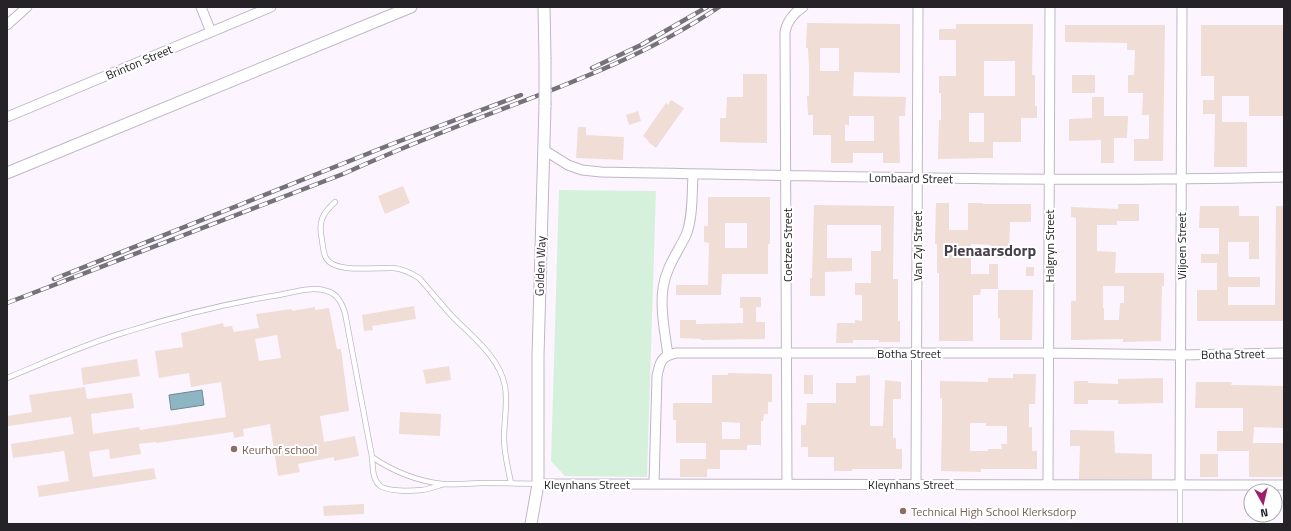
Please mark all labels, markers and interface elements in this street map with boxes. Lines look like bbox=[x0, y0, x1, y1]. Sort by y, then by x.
street label: Brinton Street bbox=[103, 39, 176, 85]
street label: Lombaard Street bbox=[869, 168, 954, 188]
street label: Coetzee Street bbox=[778, 207, 797, 282]
street label: Halgryn Street bbox=[1040, 209, 1059, 283]
street label: Van Zyl Street bbox=[908, 210, 927, 281]
street label: Viljoen Street bbox=[1172, 212, 1191, 280]
street label: Golden Way bbox=[529, 235, 551, 296]
district label: Pienaarsdorp bbox=[944, 238, 1036, 262]
street label: Botha Street bbox=[877, 344, 942, 363]
street label: Botha Street bbox=[1201, 344, 1266, 364]
place label: Keurhof school bbox=[242, 440, 317, 459]
marker: Keurhof school bbox=[229, 444, 239, 454]
street label: Kleynhans Street bbox=[544, 475, 631, 494]
street label: Kleynhans Street bbox=[868, 475, 955, 494]
north arrow bbox=[1243, 483, 1283, 523]
place label: Technical High School Klerksdorp bbox=[911, 502, 1076, 521]
text: N bbox=[1260, 504, 1269, 521]
marker: Technical High School Klerksdorp bbox=[898, 506, 908, 516]

